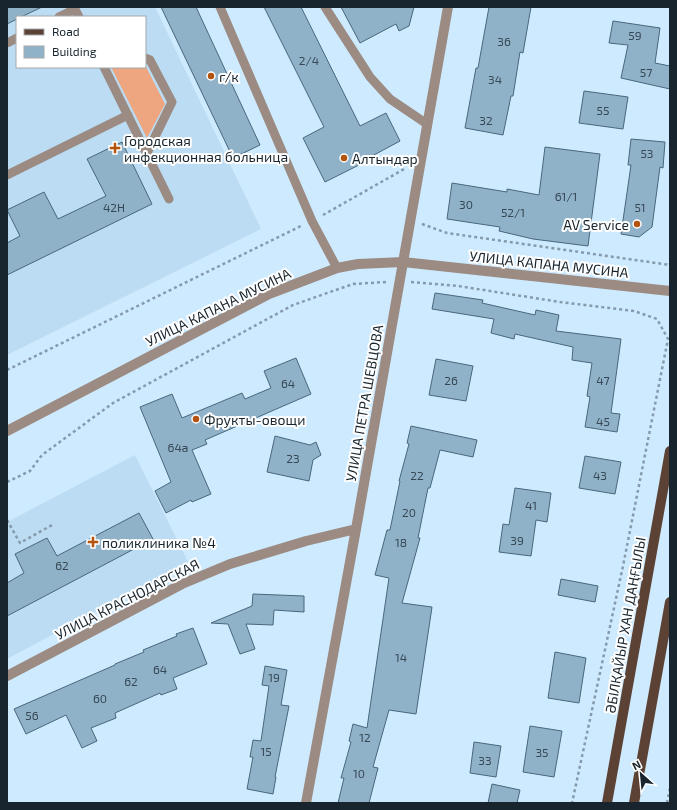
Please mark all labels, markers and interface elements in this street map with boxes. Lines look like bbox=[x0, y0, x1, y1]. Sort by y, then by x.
legend bbox=[16, 16, 146, 68]
text: Road bbox=[52, 24, 80, 38]
house number: 59 bbox=[628, 28, 642, 42]
house number: 36 bbox=[497, 34, 511, 48]
text: Building bbox=[52, 44, 97, 58]
house number: 2/4 bbox=[299, 53, 319, 67]
house number: 57 bbox=[640, 65, 652, 79]
place label: г/к bbox=[219, 68, 239, 85]
marker: г/к bbox=[206, 71, 216, 81]
house number: 34 bbox=[488, 72, 502, 86]
house number: 55 bbox=[597, 103, 609, 117]
house number: 32 bbox=[479, 113, 493, 127]
place label: Городская инфекционная больница bbox=[124, 132, 288, 165]
marker: Городская инфекционная больница bbox=[109, 142, 121, 154]
house number: 53 bbox=[640, 146, 654, 160]
place label: Алтындар bbox=[352, 150, 418, 167]
marker: Алтындар bbox=[339, 153, 349, 163]
house number: 61/1 bbox=[555, 189, 577, 203]
house number: 30 bbox=[459, 197, 473, 211]
house number: 42H bbox=[103, 200, 125, 214]
house number: 51 bbox=[634, 200, 646, 214]
house number: 52/1 bbox=[501, 205, 525, 219]
place label: AV Service bbox=[563, 216, 629, 233]
marker: AV Service bbox=[632, 219, 642, 229]
street label: УЛИЦА КАПАНА МУСИНА bbox=[469, 247, 630, 281]
street label: УЛИЦА КАПАНА МУСИНА bbox=[143, 264, 294, 350]
street label: УЛИЦА ПЕТРА ШЕВЦОВА bbox=[342, 323, 386, 483]
house number: 26 bbox=[444, 373, 458, 387]
house number: 47 bbox=[596, 373, 610, 387]
house number: 64 bbox=[281, 376, 295, 390]
place label: Фрукты-овощи bbox=[204, 411, 305, 428]
marker: Фрукты-овощи bbox=[191, 414, 201, 424]
house number: 45 bbox=[596, 414, 610, 428]
house number: 64а bbox=[168, 440, 188, 454]
house number: 23 bbox=[286, 451, 300, 465]
house number: 22 bbox=[410, 468, 424, 482]
house number: 43 bbox=[593, 468, 607, 482]
house number: 41 bbox=[525, 498, 537, 512]
house number: 20 bbox=[402, 505, 416, 519]
house number: 39 bbox=[510, 533, 524, 547]
place label: поликлиника №4 bbox=[102, 534, 216, 551]
house number: 18 bbox=[395, 535, 407, 549]
marker: поликлиника №4 bbox=[87, 536, 99, 548]
street label: ӘБІЛҚАЙЫР ХАН ДАҢҒЫЛЫ bbox=[601, 536, 649, 714]
street label: УЛИЦА КРАСНОДАРСКАЯ bbox=[52, 555, 202, 643]
house number: 62 bbox=[55, 558, 69, 572]
house number: 14 bbox=[395, 650, 407, 664]
house number: 64 bbox=[153, 662, 167, 676]
house number: 19 bbox=[268, 670, 280, 684]
house number: 62 bbox=[124, 674, 138, 688]
house number: 60 bbox=[93, 691, 107, 705]
house number: 56 bbox=[25, 708, 39, 722]
house number: 12 bbox=[359, 730, 371, 744]
house number: 15 bbox=[260, 744, 272, 758]
house number: 35 bbox=[535, 745, 549, 759]
house number: 33 bbox=[478, 753, 492, 767]
north arrow bbox=[621, 754, 661, 794]
text: N bbox=[630, 757, 643, 772]
house number: 10 bbox=[353, 766, 365, 780]

